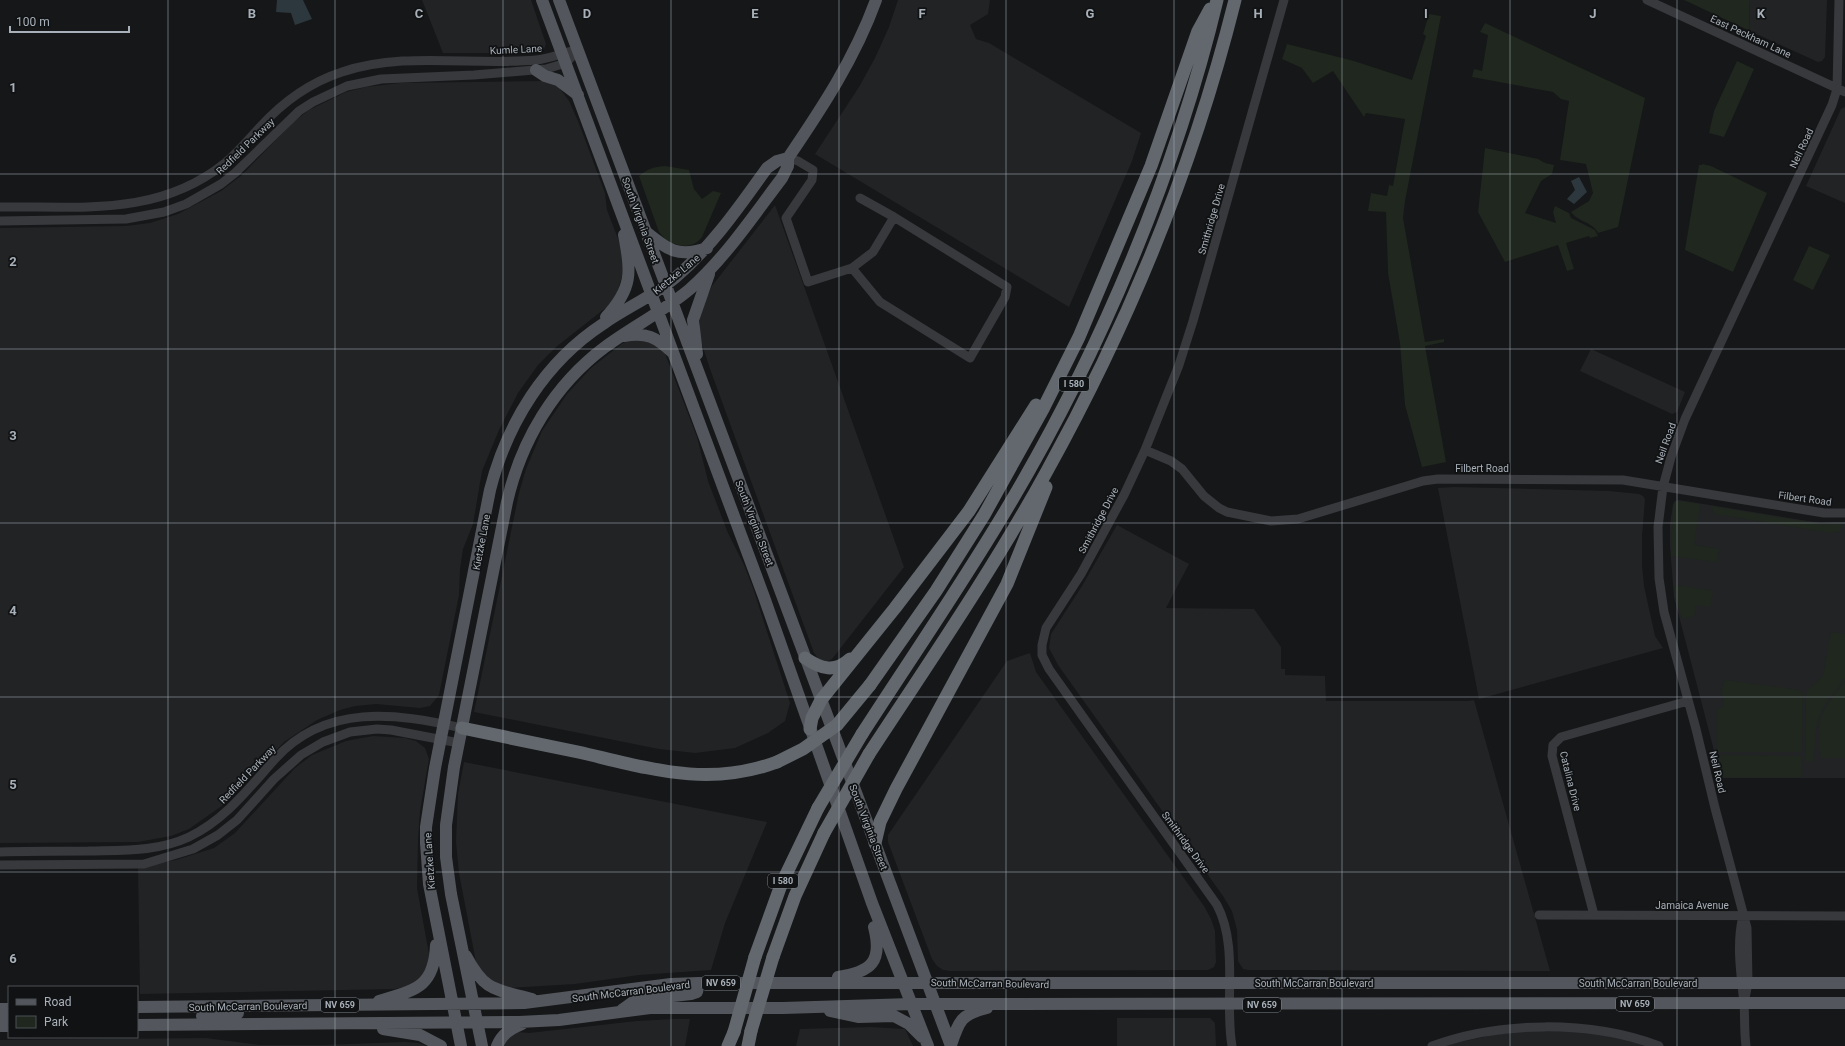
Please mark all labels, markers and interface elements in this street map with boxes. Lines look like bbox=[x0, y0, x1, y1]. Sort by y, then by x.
text: B bbox=[248, 6, 256, 21]
text: C bbox=[415, 6, 424, 21]
text: D bbox=[583, 6, 591, 21]
text: E bbox=[751, 6, 759, 21]
text: F bbox=[918, 6, 926, 21]
text: G bbox=[1086, 6, 1095, 21]
text: H bbox=[1253, 6, 1263, 21]
text: I bbox=[1424, 6, 1428, 21]
text: J bbox=[1589, 6, 1597, 21]
text: K bbox=[1757, 6, 1766, 21]
scale bar bbox=[10, 8, 129, 34]
street label: East Peckham Lane bbox=[1709, 13, 1793, 60]
text: 100 m bbox=[16, 15, 50, 29]
street label: Kumle Lane bbox=[490, 43, 542, 56]
text: 1 bbox=[9, 80, 17, 95]
street label: Redfield Parkway bbox=[214, 116, 277, 177]
street label: Neil Road bbox=[1787, 127, 1815, 170]
street label: South Virginia Street bbox=[620, 176, 661, 265]
street label: Smithridge Drive bbox=[1196, 182, 1227, 256]
street label: Kietzke Lane bbox=[651, 252, 702, 296]
text: 2 bbox=[9, 254, 17, 269]
road number: I 580 bbox=[1059, 377, 1089, 391]
street label: Neil Road bbox=[1653, 421, 1678, 465]
text: 3 bbox=[9, 428, 17, 443]
street label: Filbert Road bbox=[1455, 463, 1509, 474]
street label: South Virginia Street bbox=[733, 479, 776, 568]
street label: Smithridge Drive bbox=[1076, 485, 1120, 555]
street label: Filbert Road bbox=[1778, 489, 1832, 508]
street label: Kietzke Lane bbox=[471, 513, 492, 571]
text: 4 bbox=[9, 603, 17, 618]
street label: Redfield Parkway bbox=[217, 743, 278, 806]
street label: Catalina Drive bbox=[1558, 750, 1583, 812]
street label: Neil Road bbox=[1707, 750, 1728, 794]
text: 5 bbox=[9, 777, 17, 792]
street label: South Virginia Street bbox=[847, 783, 890, 872]
street label: Smithridge Drive bbox=[1160, 809, 1212, 875]
street label: Kietzke Lane bbox=[422, 832, 437, 890]
road number: I 580 bbox=[768, 874, 798, 888]
street label: Jamaica Avenue bbox=[1655, 900, 1729, 911]
text: 6 bbox=[9, 951, 17, 966]
road number: NV 659 bbox=[702, 976, 740, 990]
street label: South McCarran Boulevard bbox=[931, 977, 1049, 990]
street label: South McCarran Boulevard bbox=[1255, 978, 1373, 989]
street label: South McCarran Boulevard bbox=[1579, 978, 1697, 989]
street label: South McCarran Boulevard bbox=[572, 979, 691, 1004]
legend bbox=[8, 986, 138, 1038]
text: Road bbox=[44, 995, 72, 1009]
road number: NV 659 bbox=[1616, 997, 1654, 1011]
road number: NV 659 bbox=[321, 998, 359, 1012]
road number: NV 659 bbox=[1243, 998, 1281, 1012]
street label: South McCarran Boulevard bbox=[189, 1000, 307, 1013]
text: Park bbox=[44, 1015, 69, 1029]

